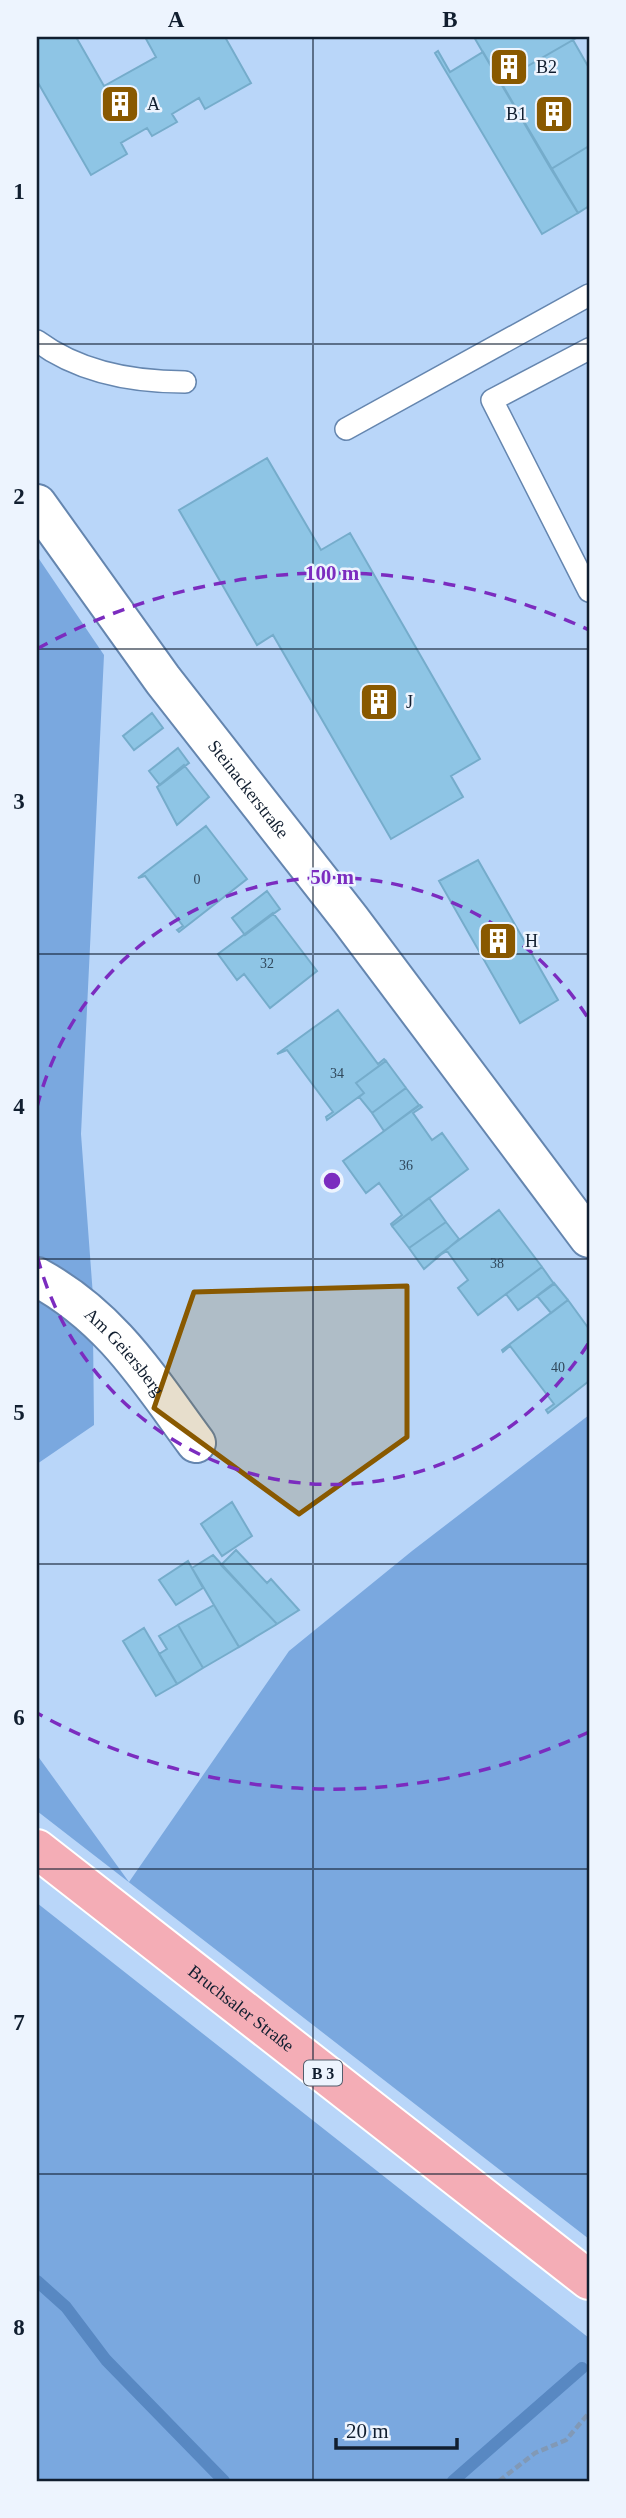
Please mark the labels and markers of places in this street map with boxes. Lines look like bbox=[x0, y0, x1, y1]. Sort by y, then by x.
building icon: B2 bbox=[488, 46, 530, 88]
place label: B2 bbox=[536, 57, 557, 77]
building icon: A bbox=[99, 83, 141, 125]
building icon: B1 bbox=[533, 93, 575, 135]
place label: A bbox=[147, 94, 160, 114]
place label: B1 bbox=[506, 104, 527, 124]
building icon: J bbox=[358, 681, 400, 723]
place label: J bbox=[406, 692, 413, 712]
building icon: H bbox=[477, 920, 519, 962]
place label: H bbox=[525, 931, 538, 951]
centre of rings bbox=[320, 1169, 344, 1193]

